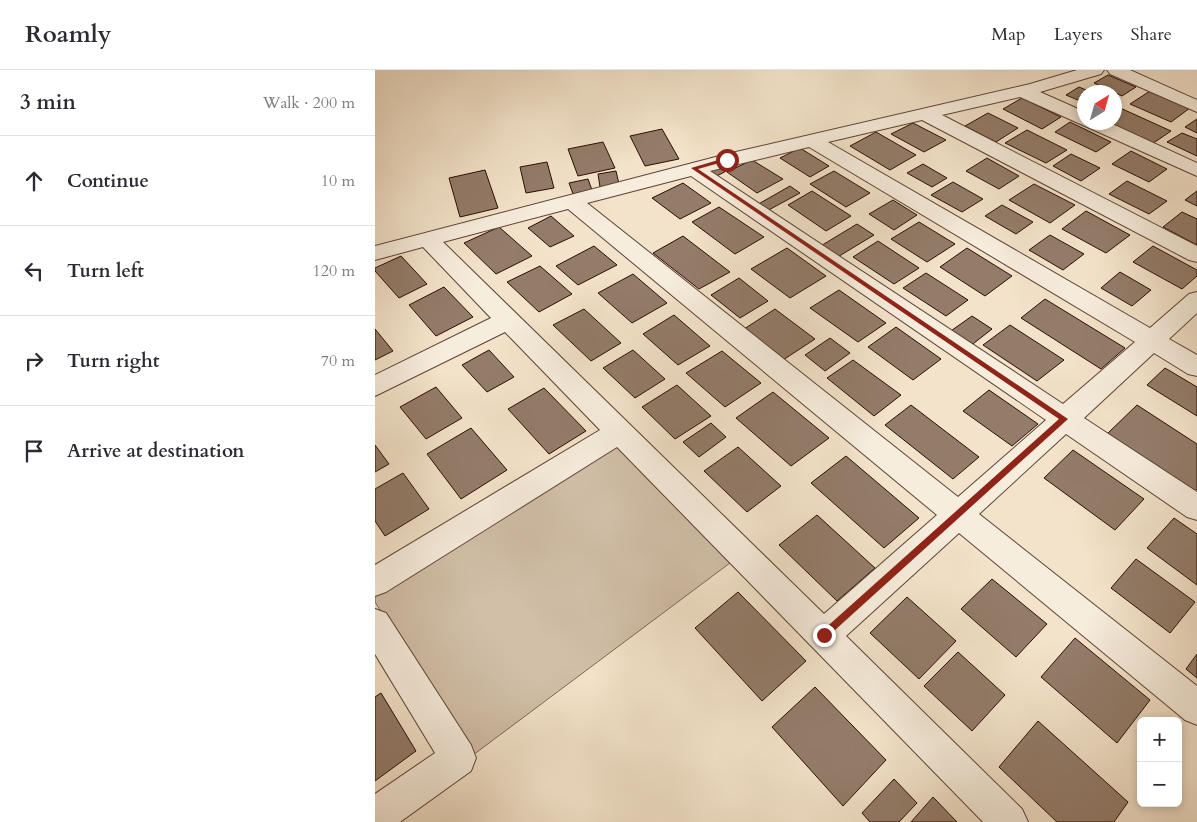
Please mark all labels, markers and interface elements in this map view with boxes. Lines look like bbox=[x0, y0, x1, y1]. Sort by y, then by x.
text: Roamly bbox=[25, 18, 111, 51]
text: Map bbox=[991, 22, 1026, 47]
text: Layers bbox=[1054, 22, 1103, 47]
text: Share bbox=[1131, 22, 1172, 47]
north arrow bbox=[1077, 85, 1122, 130]
text: 3 min bbox=[20, 88, 76, 117]
text: Walk · 200 m bbox=[263, 92, 355, 114]
route start bbox=[716, 149, 739, 172]
icon: ahead bbox=[20, 167, 48, 195]
text: Continue bbox=[67, 168, 149, 194]
text: 10 m bbox=[321, 170, 355, 192]
icon: left bbox=[20, 257, 48, 285]
text: Turn left bbox=[67, 258, 144, 284]
text: 120 m bbox=[313, 260, 355, 282]
icon: right bbox=[20, 347, 48, 375]
text: Turn right bbox=[67, 348, 159, 374]
text: 70 m bbox=[321, 350, 355, 372]
icon: arrive bbox=[20, 437, 48, 465]
text: Arrive at destination bbox=[67, 438, 244, 464]
route end bbox=[813, 624, 836, 647]
map controls bbox=[1137, 717, 1182, 807]
button: + bbox=[1137, 717, 1182, 762]
button: − bbox=[1137, 762, 1182, 807]

